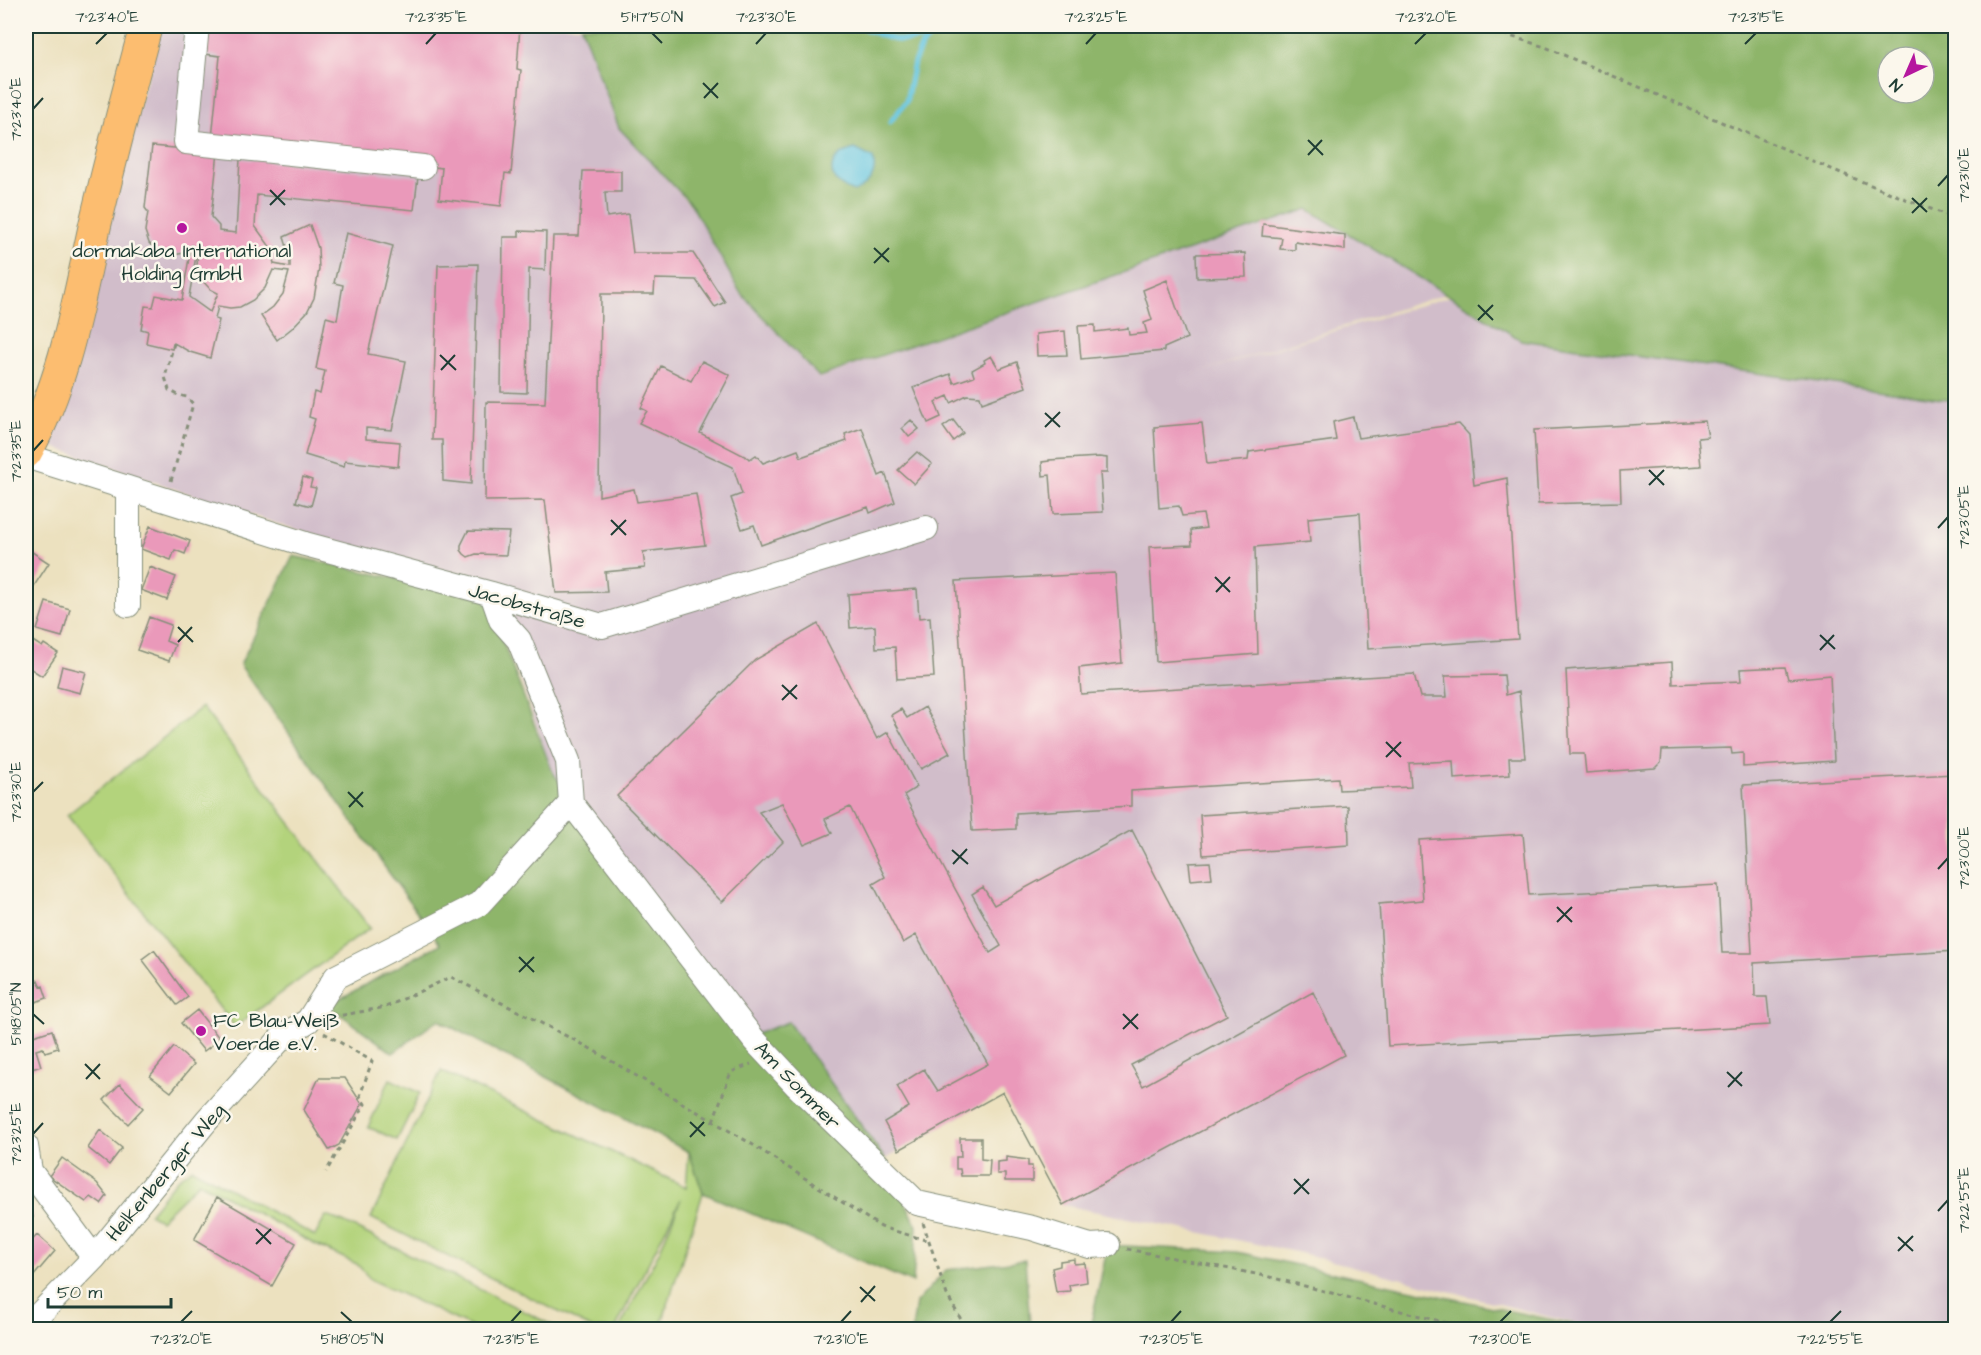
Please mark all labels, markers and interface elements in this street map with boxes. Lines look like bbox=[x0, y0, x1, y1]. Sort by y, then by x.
text: 7°23'40"E bbox=[75, 7, 139, 28]
text: 7°23'35"E bbox=[405, 7, 467, 28]
text: 51°17'50"N bbox=[621, 7, 683, 28]
text: 7°23'30"E bbox=[736, 7, 796, 28]
text: 7°23'25"E bbox=[1065, 7, 1128, 28]
text: 7°23'20"E bbox=[1395, 7, 1457, 28]
text: 7°23'15"E bbox=[1728, 7, 1784, 28]
north arrow bbox=[1876, 45, 1936, 105]
text: N bbox=[1885, 74, 1908, 96]
text: 7°23'40"E bbox=[6, 77, 27, 141]
text: 7°23'10"E bbox=[1954, 147, 1975, 202]
marker: dormakaba International Holding GmbH bbox=[175, 221, 189, 235]
place label: dormakaba International Holding GmbH bbox=[73, 237, 291, 289]
text: 7°23'35"E bbox=[6, 420, 27, 482]
text: 7°23'05"E bbox=[1954, 485, 1975, 549]
street label: Jacobstraße bbox=[465, 576, 589, 636]
text: 7°23'30"E bbox=[6, 762, 27, 822]
text: 7°23'00"E bbox=[1954, 827, 1975, 889]
text: 51°18'05"N bbox=[6, 983, 27, 1045]
place label: FC Blau-Weiß Voerde e.V. bbox=[213, 1007, 340, 1058]
marker: FC Blau-Weiß Voerde e.V. bbox=[194, 1024, 208, 1038]
street label: Am Sommer bbox=[748, 1035, 847, 1136]
street label: Helkenberger Weg bbox=[100, 1098, 233, 1248]
text: 7°23'25"E bbox=[6, 1102, 27, 1165]
text: 7°22'55"E bbox=[1954, 1167, 1975, 1233]
scale bar bbox=[48, 1271, 171, 1309]
text: 50 m bbox=[57, 1280, 102, 1305]
text: 7°23'20"E bbox=[150, 1329, 212, 1350]
text: 51°18'05"N bbox=[321, 1329, 383, 1350]
text: 7°23'15"E bbox=[483, 1329, 539, 1350]
text: 7°23'10"E bbox=[814, 1329, 869, 1350]
text: 7°23'05"E bbox=[1139, 1329, 1203, 1350]
text: 7°23'00"E bbox=[1469, 1329, 1531, 1350]
text: 7°22'55"E bbox=[1797, 1329, 1863, 1350]

